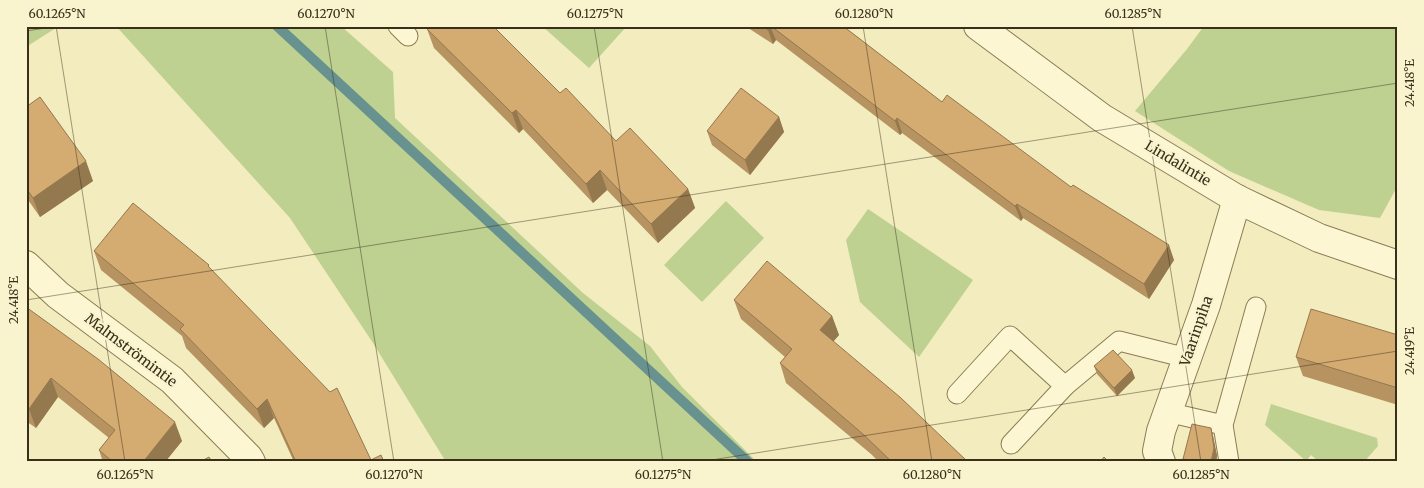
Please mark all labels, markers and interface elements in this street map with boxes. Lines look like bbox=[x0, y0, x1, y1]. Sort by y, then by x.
text: 60.1265°N bbox=[28, 6, 86, 21]
text: 60.1270°N bbox=[297, 6, 356, 21]
text: 60.1275°N bbox=[567, 6, 624, 21]
text: 60.1280°N bbox=[835, 6, 894, 21]
text: 60.1285°N bbox=[1104, 6, 1162, 21]
text: 24.418°E bbox=[1402, 59, 1417, 107]
street label: Lindalintie bbox=[1142, 136, 1214, 190]
text: 24.418°E bbox=[6, 276, 21, 324]
street label: Vaarinpiha bbox=[1175, 293, 1217, 370]
street label: Malmströmintie bbox=[81, 309, 181, 391]
text: 24.419°E bbox=[1402, 327, 1417, 375]
text: 60.1265°N bbox=[96, 467, 154, 482]
text: 60.1270°N bbox=[365, 467, 424, 482]
text: 60.1275°N bbox=[635, 467, 692, 482]
text: 60.1280°N bbox=[903, 467, 962, 482]
text: 60.1285°N bbox=[1172, 467, 1230, 482]

